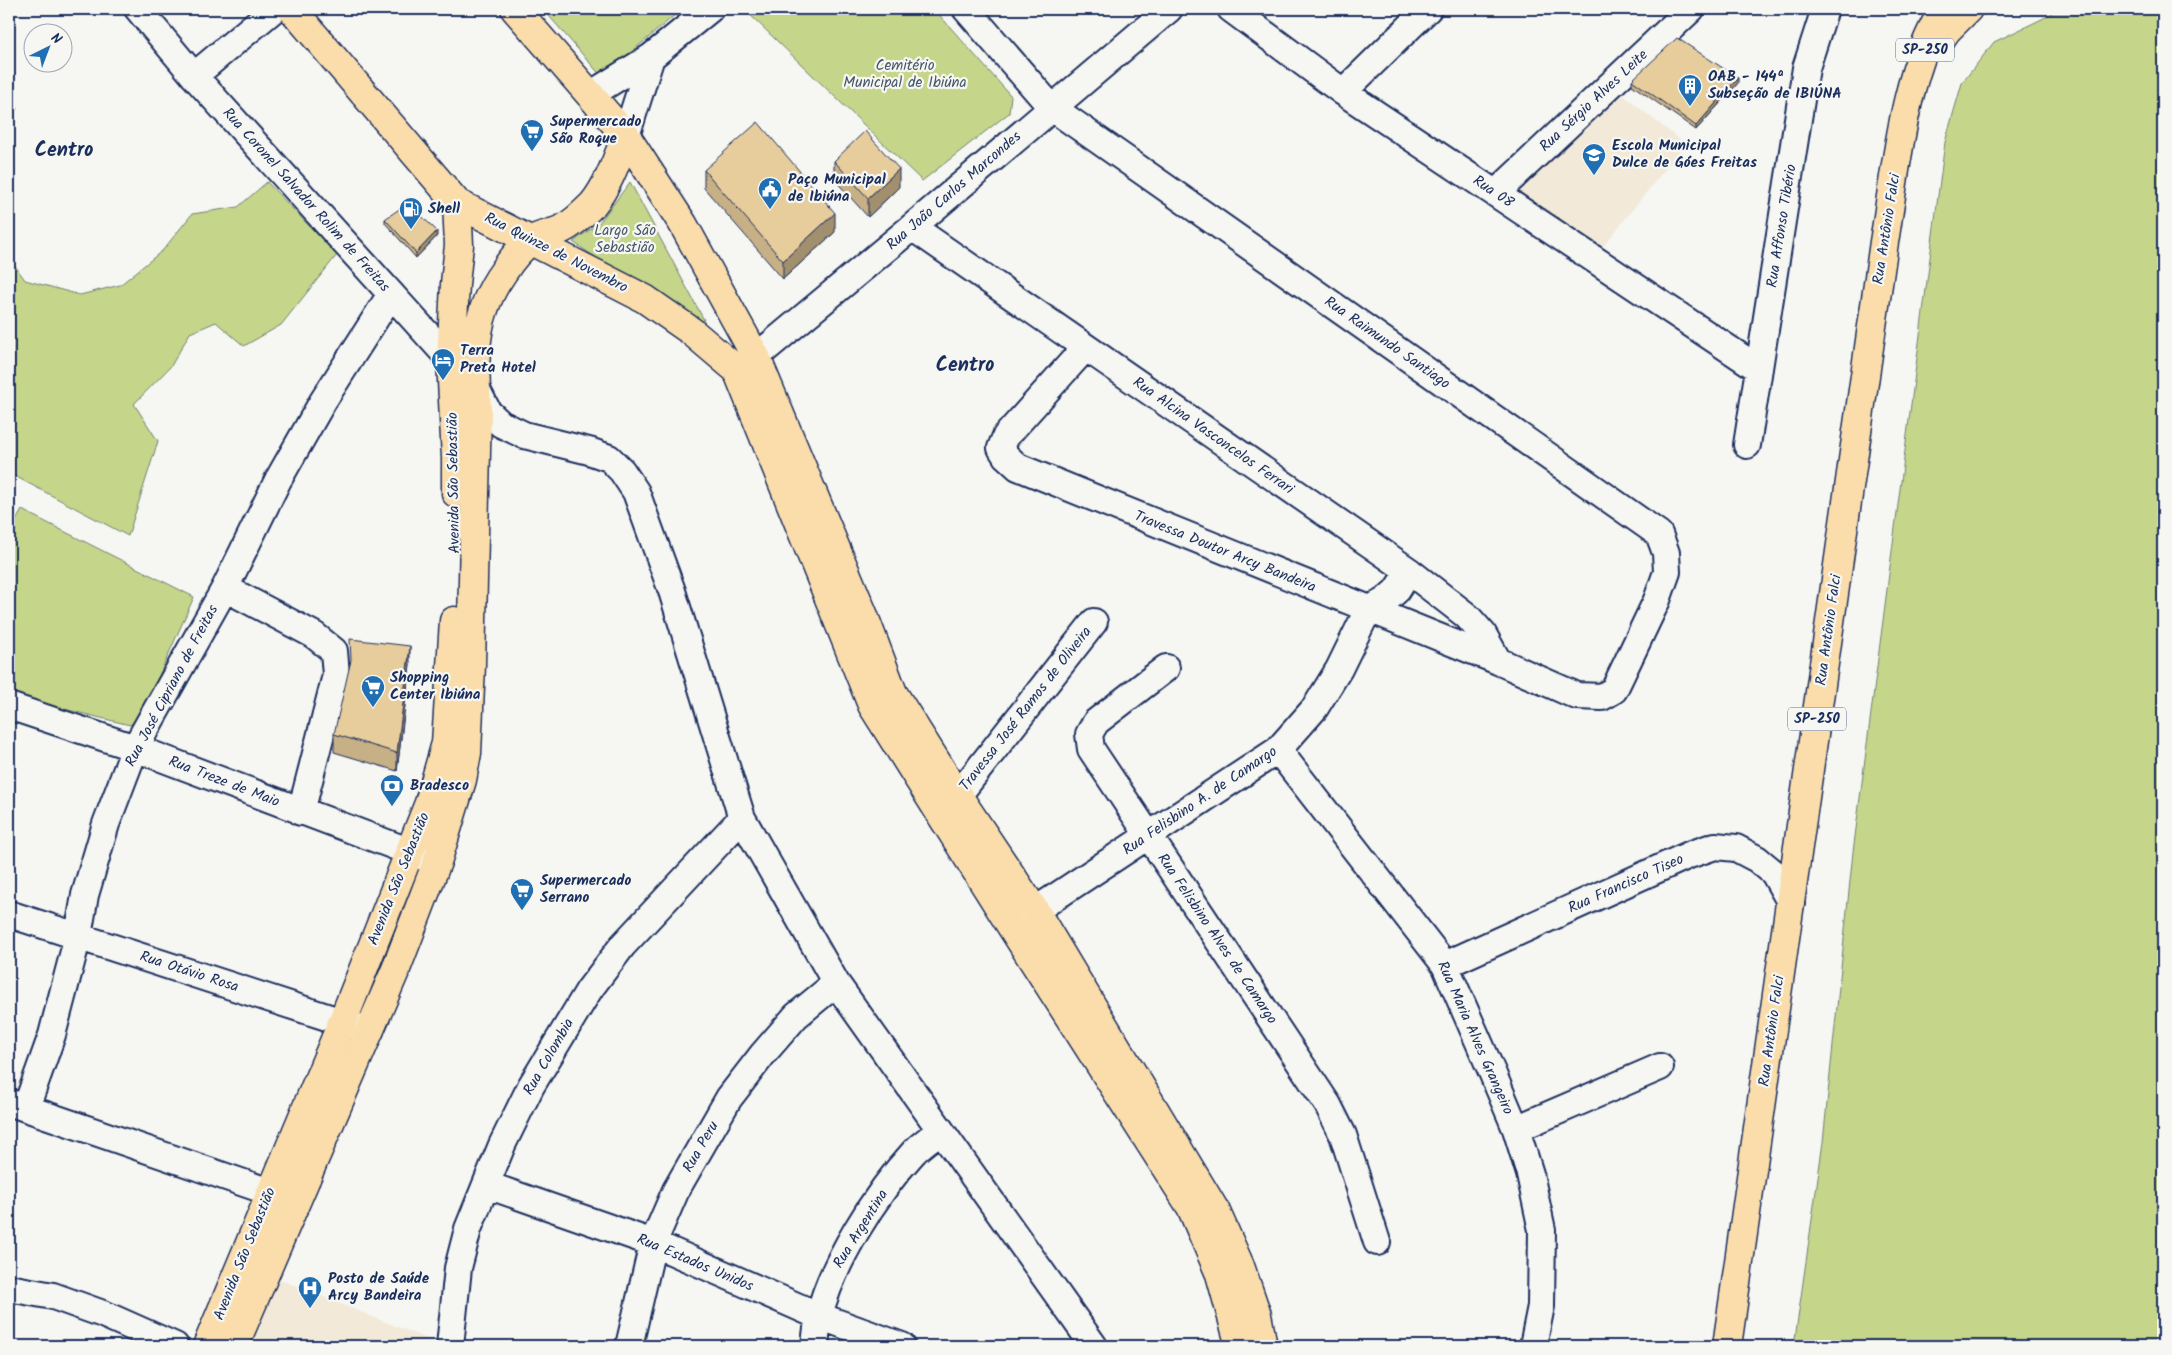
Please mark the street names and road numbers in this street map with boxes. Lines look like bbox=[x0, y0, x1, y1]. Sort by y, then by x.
road number: SP-250 bbox=[1896, 38, 1954, 62]
street label: Rua Sérgio Alves Leite bbox=[1534, 44, 1654, 158]
street label: Rua Coronel Salvador Rolim de Freitas bbox=[216, 102, 396, 298]
street label: Rua João Carlos Marcondes bbox=[881, 125, 1027, 257]
street label: Rua Affonso Tibério bbox=[1760, 162, 1804, 290]
street label: Rua 08 bbox=[1467, 169, 1519, 215]
street label: Rua Antônio Falci bbox=[1866, 170, 1908, 286]
street label: Rua Quinze de Novembro bbox=[480, 206, 632, 300]
street label: Rua Raimundo Santiago bbox=[1319, 290, 1455, 396]
street label: Rua Alcina Vasconcelos Ferrari bbox=[1127, 371, 1300, 502]
street label: Avenida São Sebastião bbox=[441, 412, 467, 554]
street label: Travessa Doutor Arcy Bandeira bbox=[1130, 504, 1320, 600]
street label: Rua Antônio Falci bbox=[1809, 572, 1849, 687]
street label: Rua José Cipriano de Freitas bbox=[119, 600, 225, 771]
street label: Travessa José Ramos de Oliveira bbox=[954, 621, 1098, 797]
road number: SP-250 bbox=[1788, 708, 1846, 731]
street label: Rua Felisbino A. de Camargo bbox=[1118, 740, 1282, 862]
street label: Rua Treze de Maio bbox=[165, 750, 283, 814]
street label: Avenida São Sebastião bbox=[361, 809, 437, 949]
street label: Rua Francisco Tiseo bbox=[1564, 848, 1688, 920]
street label: Rua Felisbino Alves de Camargo bbox=[1151, 849, 1284, 1030]
street label: Rua Otávio Rosa bbox=[136, 945, 242, 999]
street label: Rua Maria Alves Grangeiro bbox=[1430, 957, 1520, 1119]
street label: Rua Antônio Falci bbox=[1752, 973, 1792, 1088]
street label: Rua Colombia bbox=[517, 1014, 581, 1100]
street label: Rua Peru bbox=[677, 1117, 725, 1177]
street label: Avenida São Sebastião bbox=[207, 1184, 283, 1324]
street label: Rua Argentina bbox=[827, 1185, 895, 1273]
street label: Rua Estados Unidos bbox=[633, 1228, 758, 1299]

